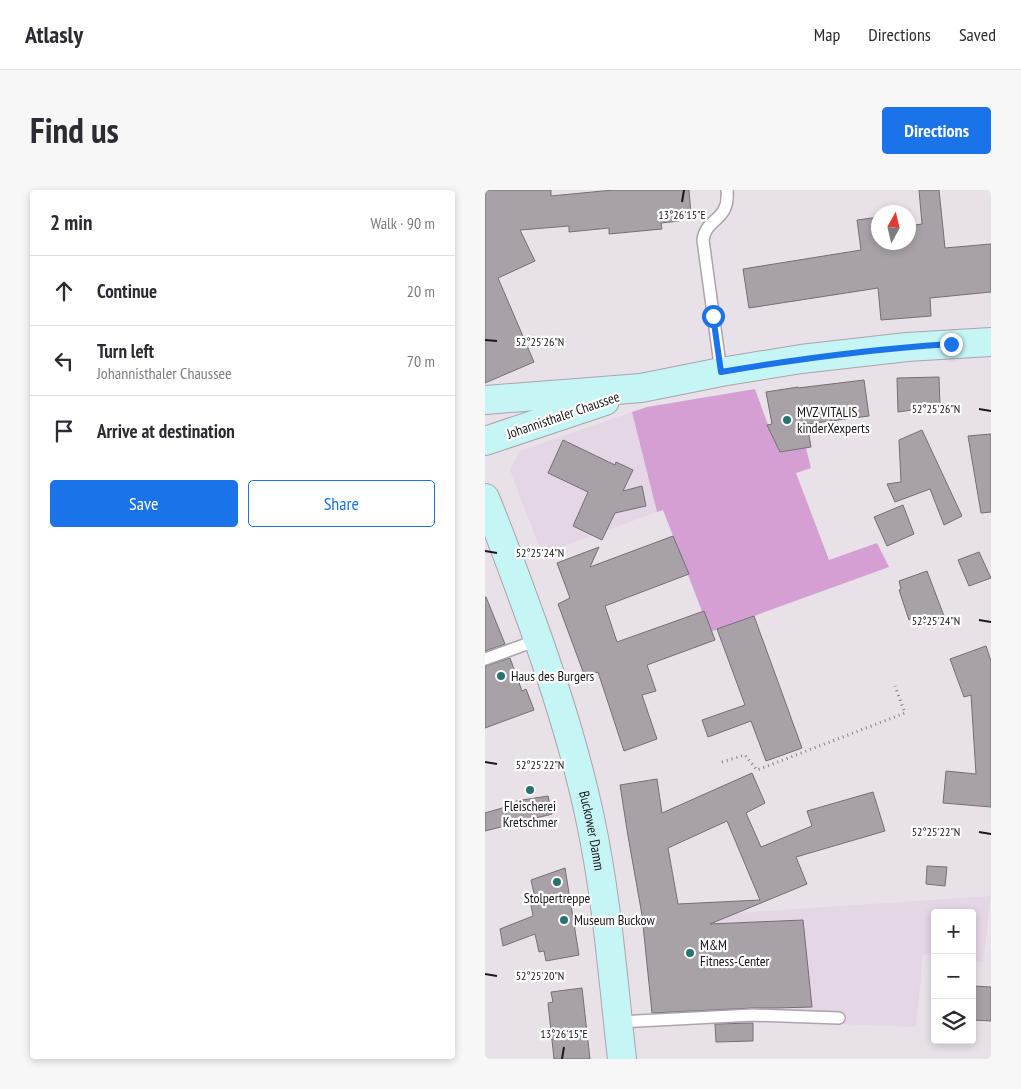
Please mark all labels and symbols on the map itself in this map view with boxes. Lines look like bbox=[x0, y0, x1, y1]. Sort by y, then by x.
north arrow bbox=[871, 205, 916, 250]
text: 13°26'15"E bbox=[658, 207, 706, 222]
route start bbox=[702, 305, 725, 328]
route end bbox=[940, 333, 963, 356]
text: 52°25'26"N bbox=[516, 334, 564, 349]
street label: Johannisthaler Chaussee bbox=[503, 387, 622, 443]
text: 52°25'26"N bbox=[912, 401, 960, 416]
place label: MVZ VITALIS kinderXexperts bbox=[797, 403, 870, 437]
marker: MVZ VITALIS kinderXexperts bbox=[781, 414, 793, 426]
text: 52°25'24"N bbox=[516, 545, 564, 560]
text: 52°25'24"N bbox=[912, 613, 960, 628]
place label: Haus des Burgers bbox=[511, 667, 595, 685]
marker: Haus des Burgers bbox=[495, 670, 507, 682]
text: 52°25'22"N bbox=[516, 757, 564, 772]
marker: Fleischerei Kretschmer bbox=[524, 784, 536, 796]
street label: Buckower Damm bbox=[575, 789, 609, 872]
place label: Fleischerei Kretschmer bbox=[503, 797, 558, 831]
text: 52°25'22"N bbox=[912, 824, 960, 839]
marker: Stolpertreppe bbox=[551, 876, 563, 888]
place label: Stolpertreppe bbox=[524, 889, 590, 907]
place label: Museum Buckow bbox=[574, 911, 656, 929]
marker: Museum Buckow bbox=[558, 914, 570, 926]
place label: M&M Fitness-Center bbox=[700, 936, 770, 970]
marker: M&M Fitness-Center bbox=[684, 947, 696, 959]
text: 52°25'20"N bbox=[516, 968, 564, 983]
text: 13°26'15"E bbox=[540, 1026, 588, 1041]

